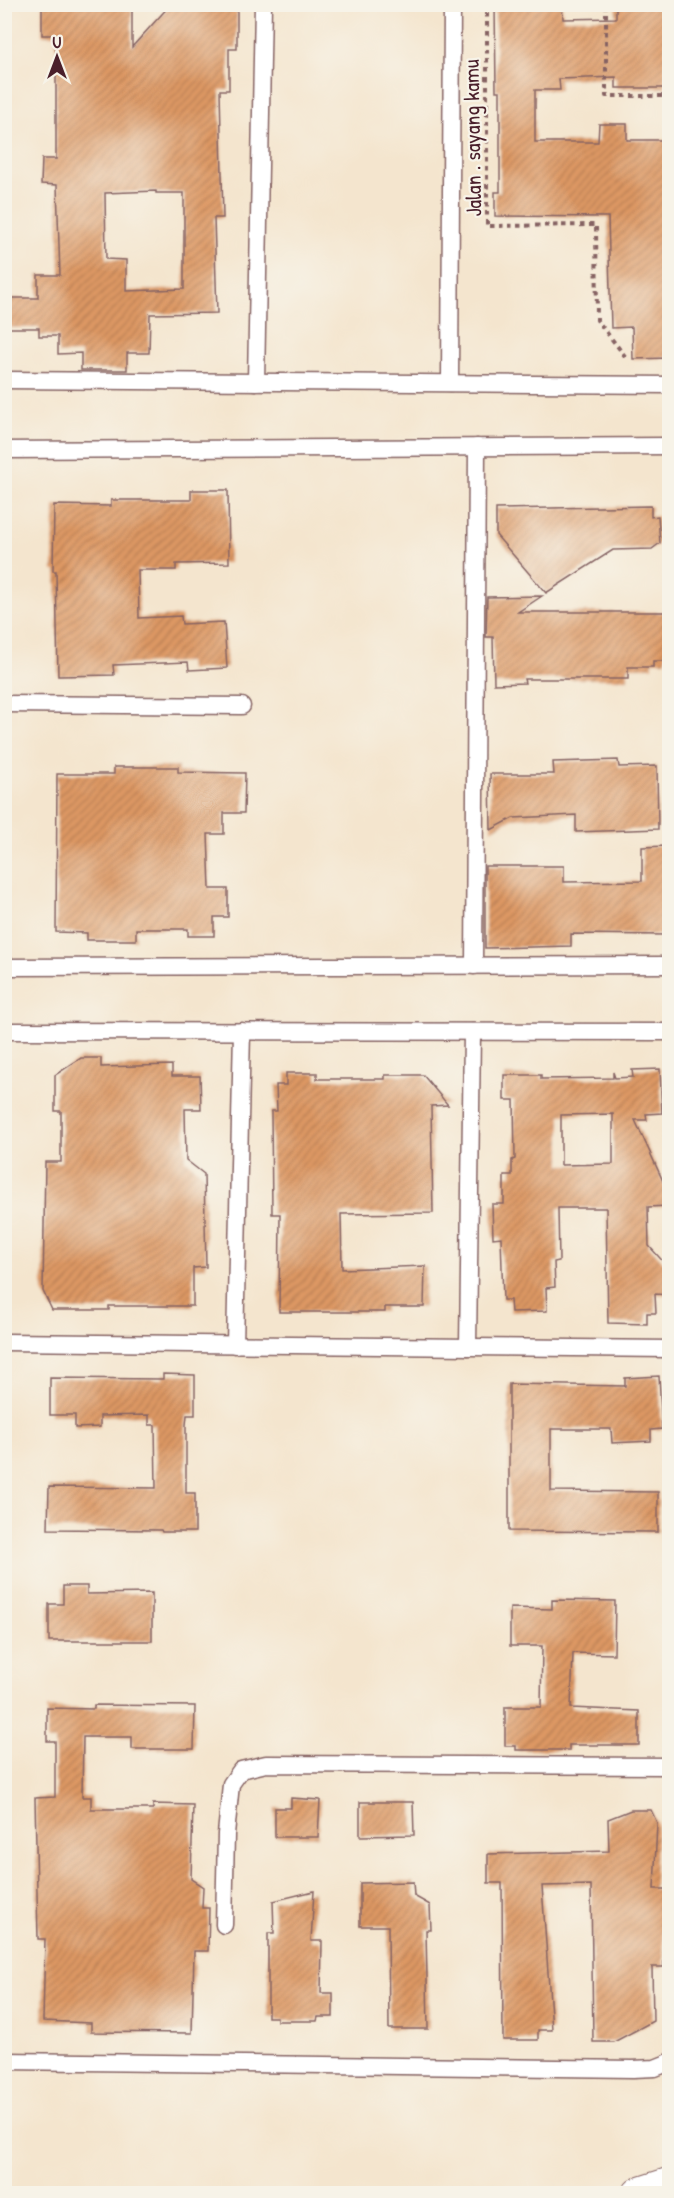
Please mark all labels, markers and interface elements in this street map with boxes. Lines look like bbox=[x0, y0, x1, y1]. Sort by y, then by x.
north arrow bbox=[27, 27, 87, 87]
text: U bbox=[53, 31, 62, 53]
street label: Jalan . sayang kamu bbox=[456, 59, 488, 217]

